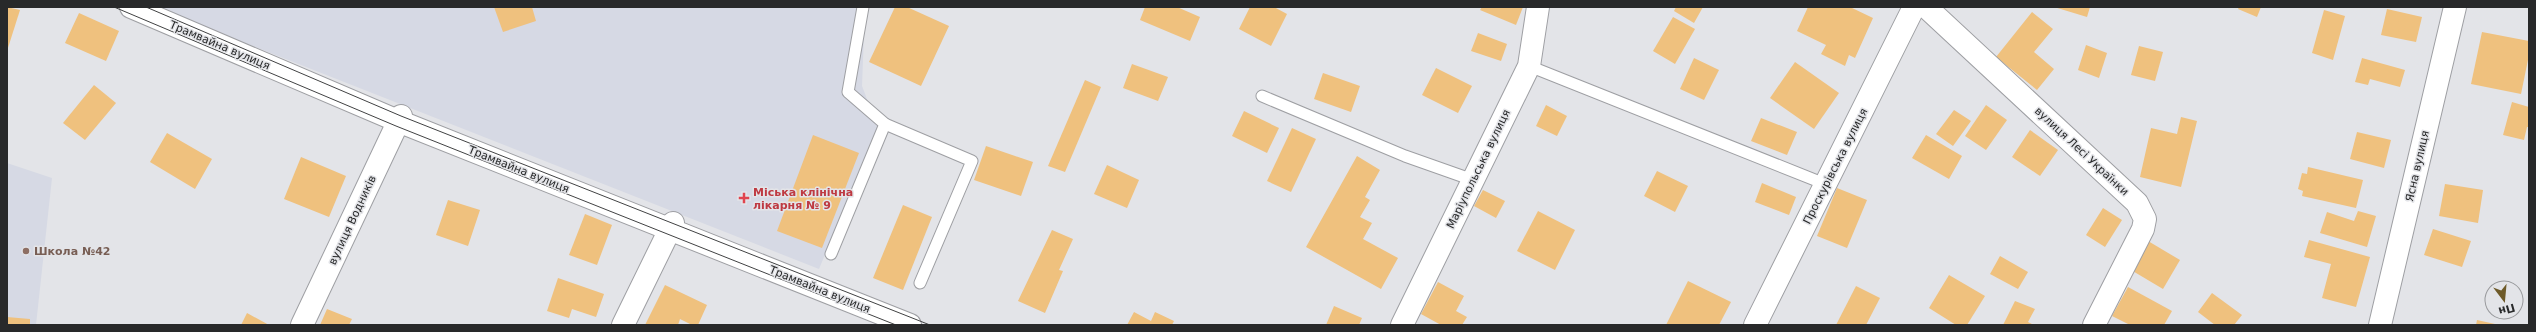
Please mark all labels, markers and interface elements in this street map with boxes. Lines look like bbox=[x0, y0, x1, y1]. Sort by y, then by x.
street label: Трамвайна вулиця bbox=[167, 18, 272, 73]
street label: вулиця Лесі Українки bbox=[2032, 104, 2131, 198]
street label: Проскурівська вулиця bbox=[1801, 106, 1870, 226]
street label: Маріупольська вулиця bbox=[1444, 108, 1513, 231]
street label: Ясна вулиця bbox=[2403, 129, 2432, 203]
street label: Трамвайна вулиця bbox=[465, 143, 571, 196]
street label: вулиця Водників bbox=[326, 173, 379, 267]
place label: Міська клінічна лікарня № 9 bbox=[753, 186, 853, 212]
marker: Міська клінічна лікарня № 9 bbox=[738, 192, 750, 204]
place label: Школа №42 bbox=[34, 245, 110, 258]
marker: Школа №42 bbox=[21, 246, 31, 256]
street label: Трамвайна вулиця bbox=[766, 263, 872, 316]
north arrow bbox=[2484, 280, 2524, 320]
text: Пн bbox=[2497, 301, 2516, 318]

